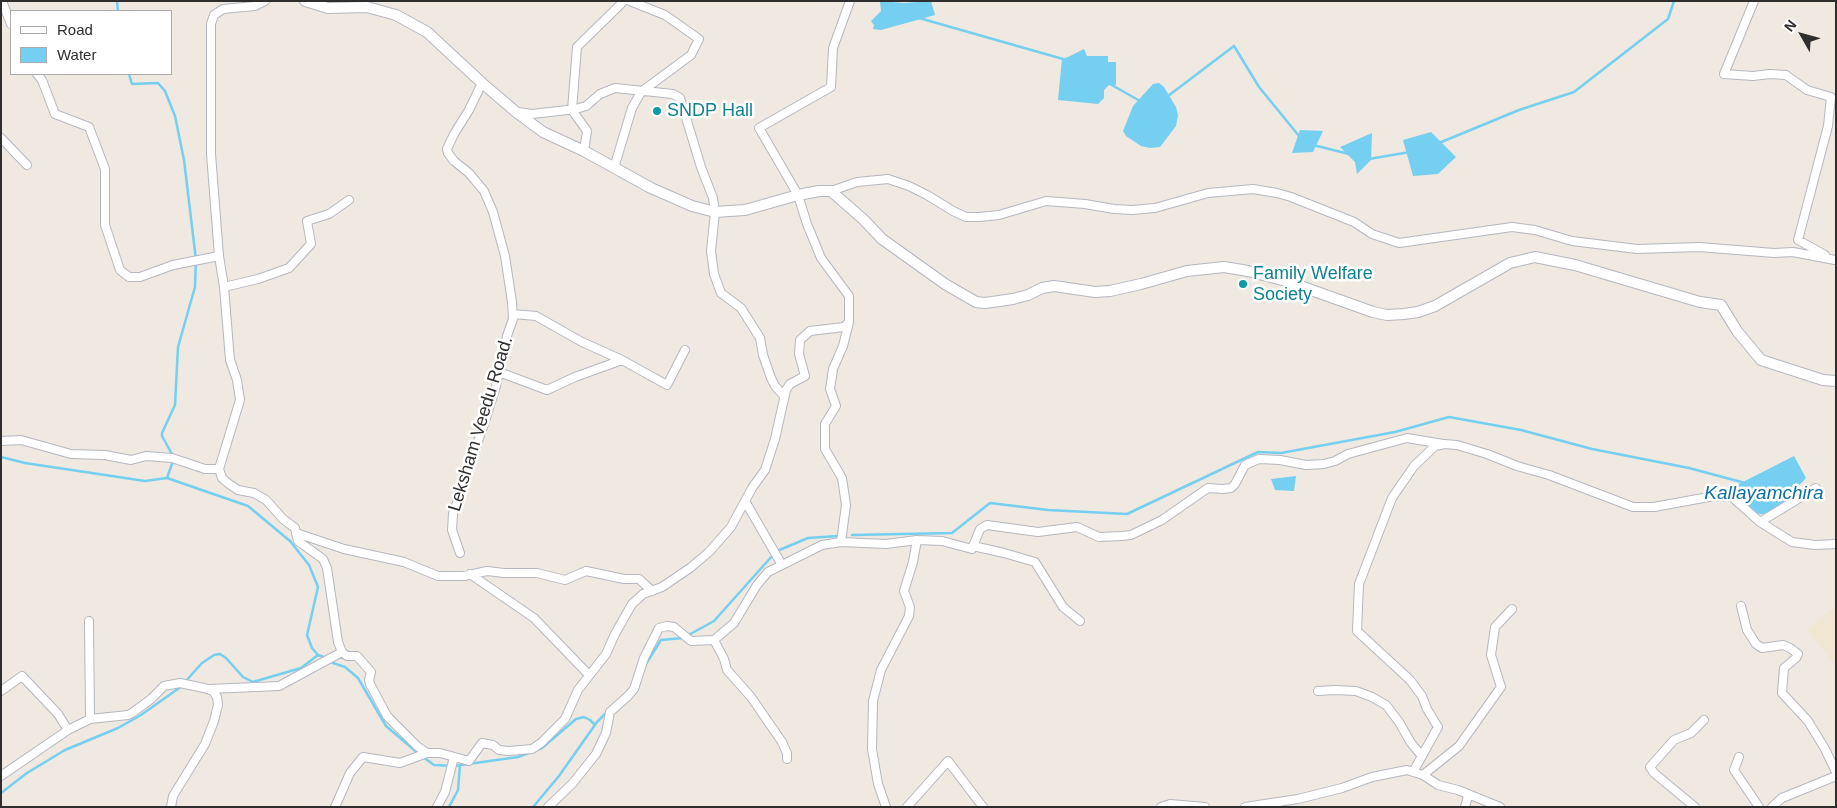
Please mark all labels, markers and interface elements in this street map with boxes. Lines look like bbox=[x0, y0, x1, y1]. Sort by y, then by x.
legend bbox=[10, 10, 172, 75]
north arrow bbox=[1777, 10, 1827, 60]
text: N bbox=[1781, 17, 1800, 35]
text: Road bbox=[57, 21, 93, 38]
text: Water bbox=[57, 46, 96, 63]
place label: SNDP Hall bbox=[667, 100, 753, 122]
marker: SNDP Hall bbox=[651, 105, 663, 117]
place label: Family Welfare Society bbox=[1253, 263, 1373, 306]
marker: Family Welfare Society bbox=[1237, 278, 1249, 290]
street label: Leksham Veedu Road. bbox=[444, 334, 518, 514]
water label: Kallayamchira bbox=[1704, 483, 1824, 505]

